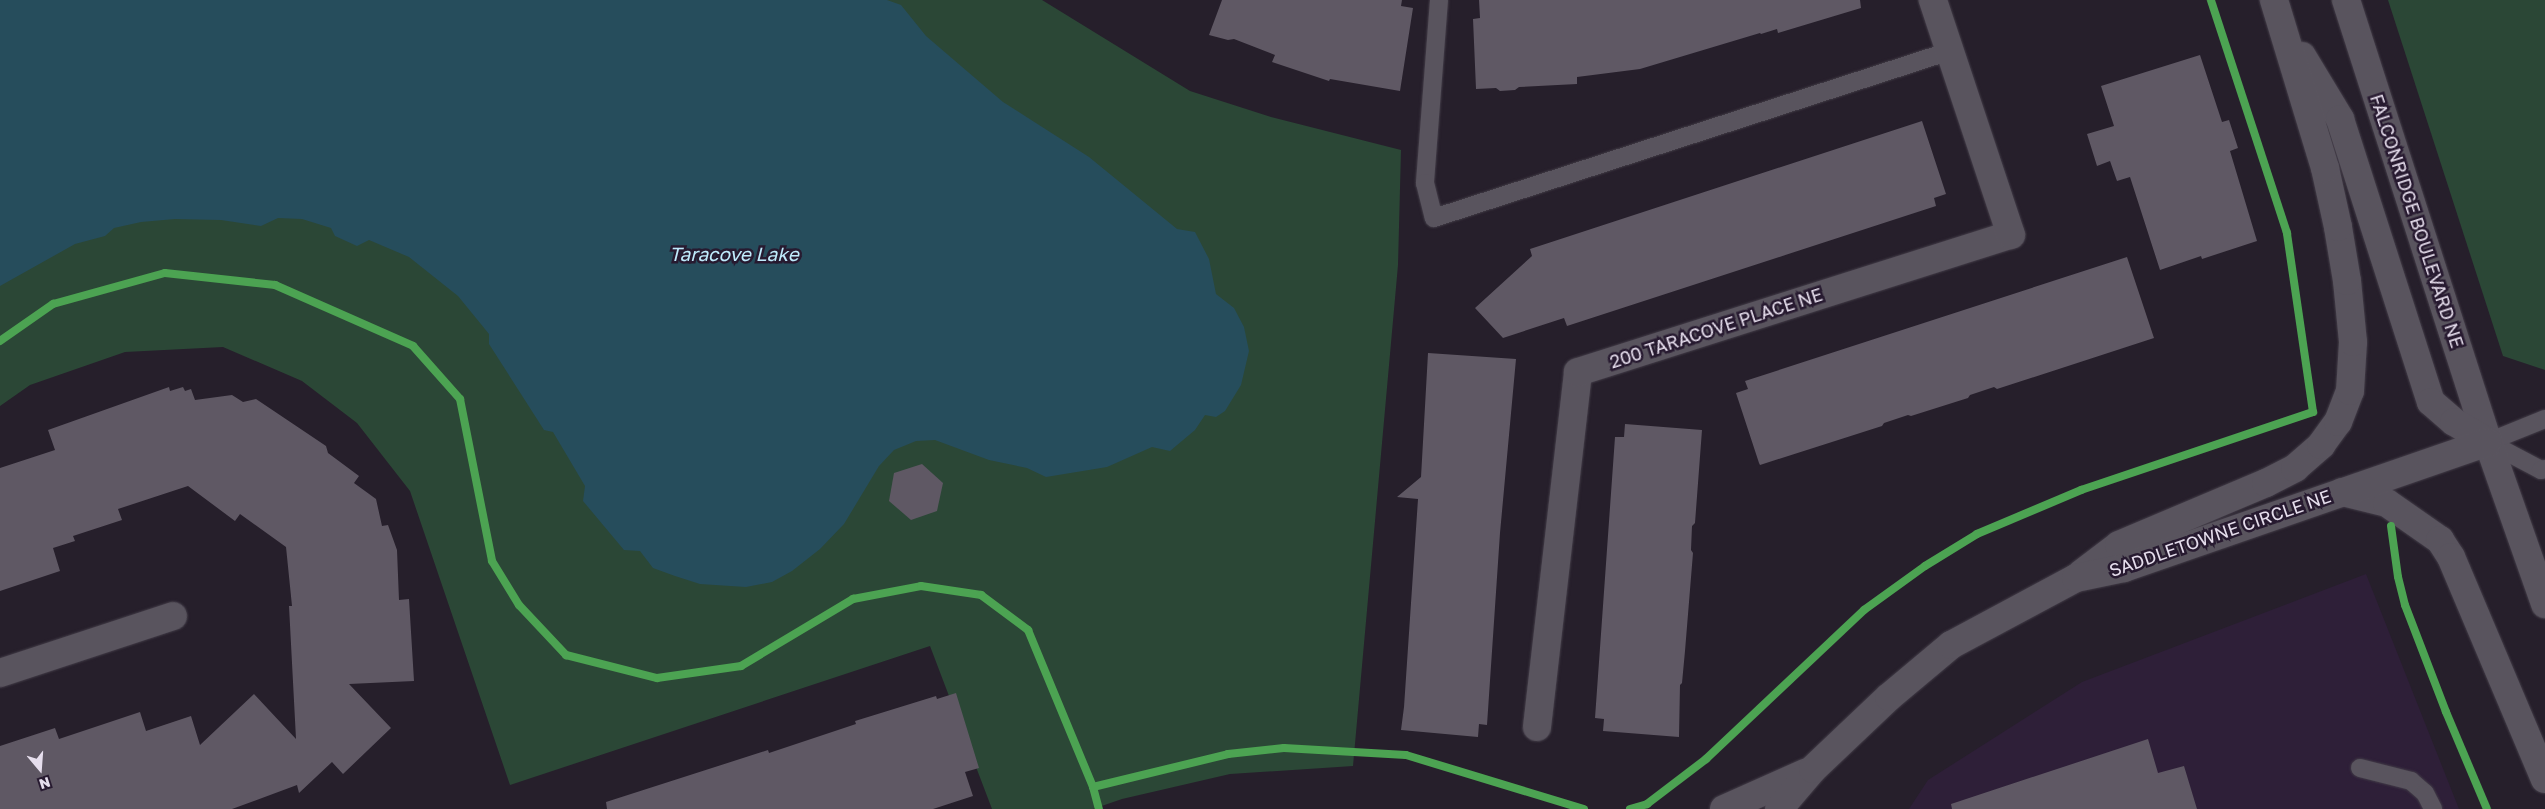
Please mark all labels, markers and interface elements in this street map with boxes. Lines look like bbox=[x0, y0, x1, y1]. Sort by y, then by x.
street label: FALCONRIDGE BOULEVARD NE bbox=[2366, 91, 2468, 351]
water label: Taracove Lake bbox=[669, 243, 799, 265]
street label: 200 TARACOVE PLACE NE bbox=[1607, 283, 1825, 373]
street label: SADDLETOWNE CIRCLE NE bbox=[2106, 485, 2334, 581]
north arrow bbox=[15, 744, 65, 794]
text: N bbox=[37, 774, 52, 793]

